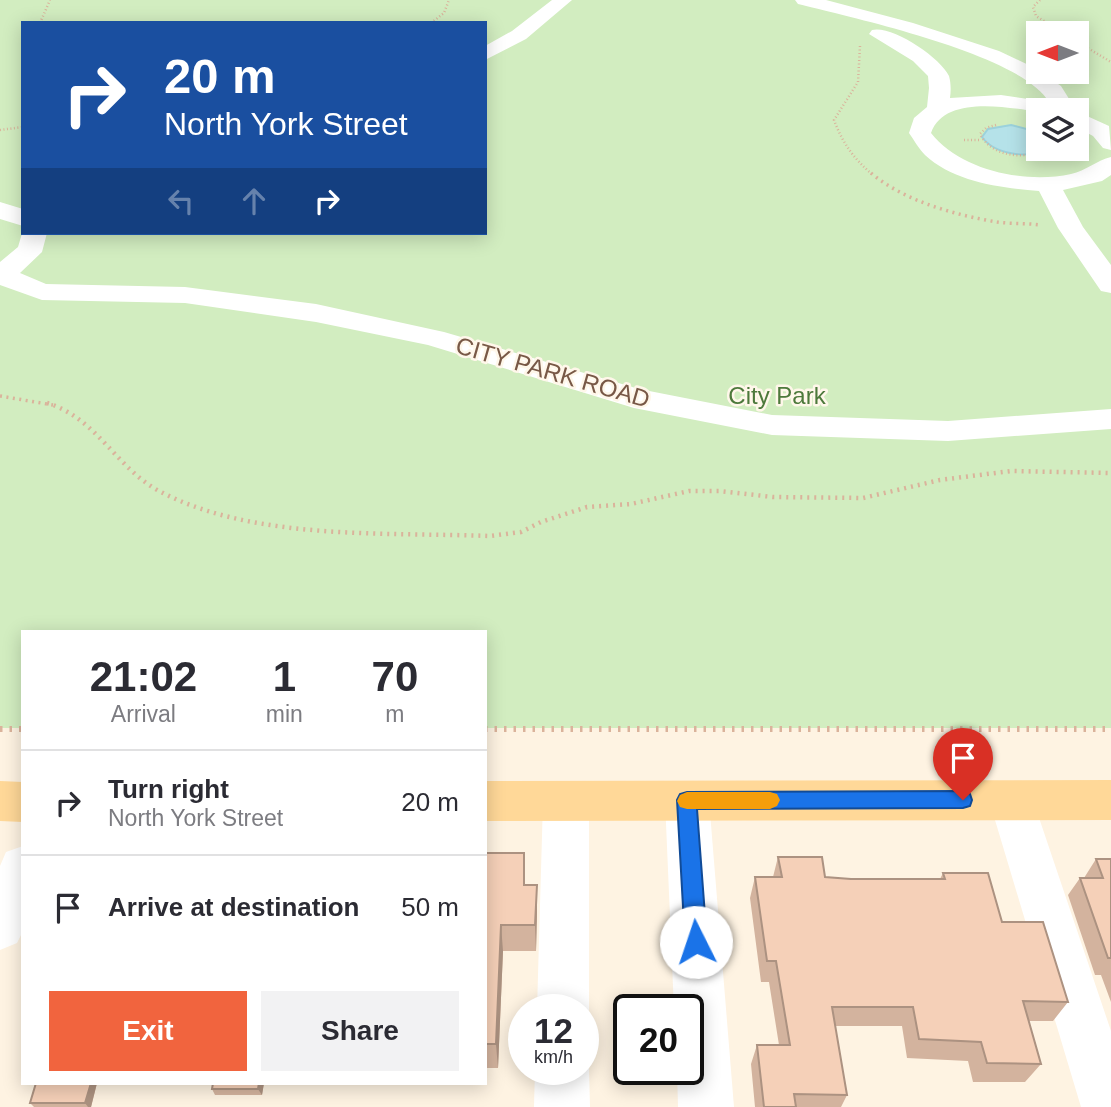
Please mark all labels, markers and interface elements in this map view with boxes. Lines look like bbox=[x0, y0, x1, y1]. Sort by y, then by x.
north arrow bbox=[1026, 21, 1088, 84]
map controls bbox=[1026, 21, 1089, 161]
icon: right bbox=[49, 49, 140, 140]
text: 20 m bbox=[164, 49, 276, 103]
button: layers bbox=[1026, 98, 1089, 161]
text: North York Street bbox=[164, 106, 408, 142]
icon: left bbox=[162, 182, 200, 220]
icon: ahead bbox=[235, 182, 273, 220]
icon: right bbox=[308, 182, 346, 220]
street label: CITY PARK ROAD bbox=[453, 331, 653, 413]
park label: City Park bbox=[728, 382, 827, 409]
text: 21:02 bbox=[90, 653, 197, 700]
text: 1 bbox=[273, 653, 296, 700]
text: 70 bbox=[372, 653, 418, 700]
text: Arrival bbox=[111, 701, 176, 727]
text: min bbox=[266, 701, 303, 727]
text: m bbox=[385, 701, 404, 727]
pin bbox=[933, 728, 993, 800]
icon: arrive bbox=[944, 739, 982, 777]
text: Turn right bbox=[108, 774, 229, 804]
icon: right bbox=[49, 784, 87, 822]
text: 20 m bbox=[401, 787, 459, 817]
text: North York Street bbox=[108, 805, 283, 831]
icon: arrive bbox=[49, 889, 87, 927]
text: Arrive at destination bbox=[108, 892, 359, 922]
text: 50 m bbox=[401, 892, 459, 922]
position arrow bbox=[659, 905, 733, 979]
button: Exit bbox=[49, 991, 247, 1071]
button: Share bbox=[261, 991, 459, 1071]
speed limit sign: 20 bbox=[613, 994, 704, 1085]
text: 12 bbox=[534, 1011, 573, 1050]
text: km/h bbox=[534, 1047, 573, 1067]

